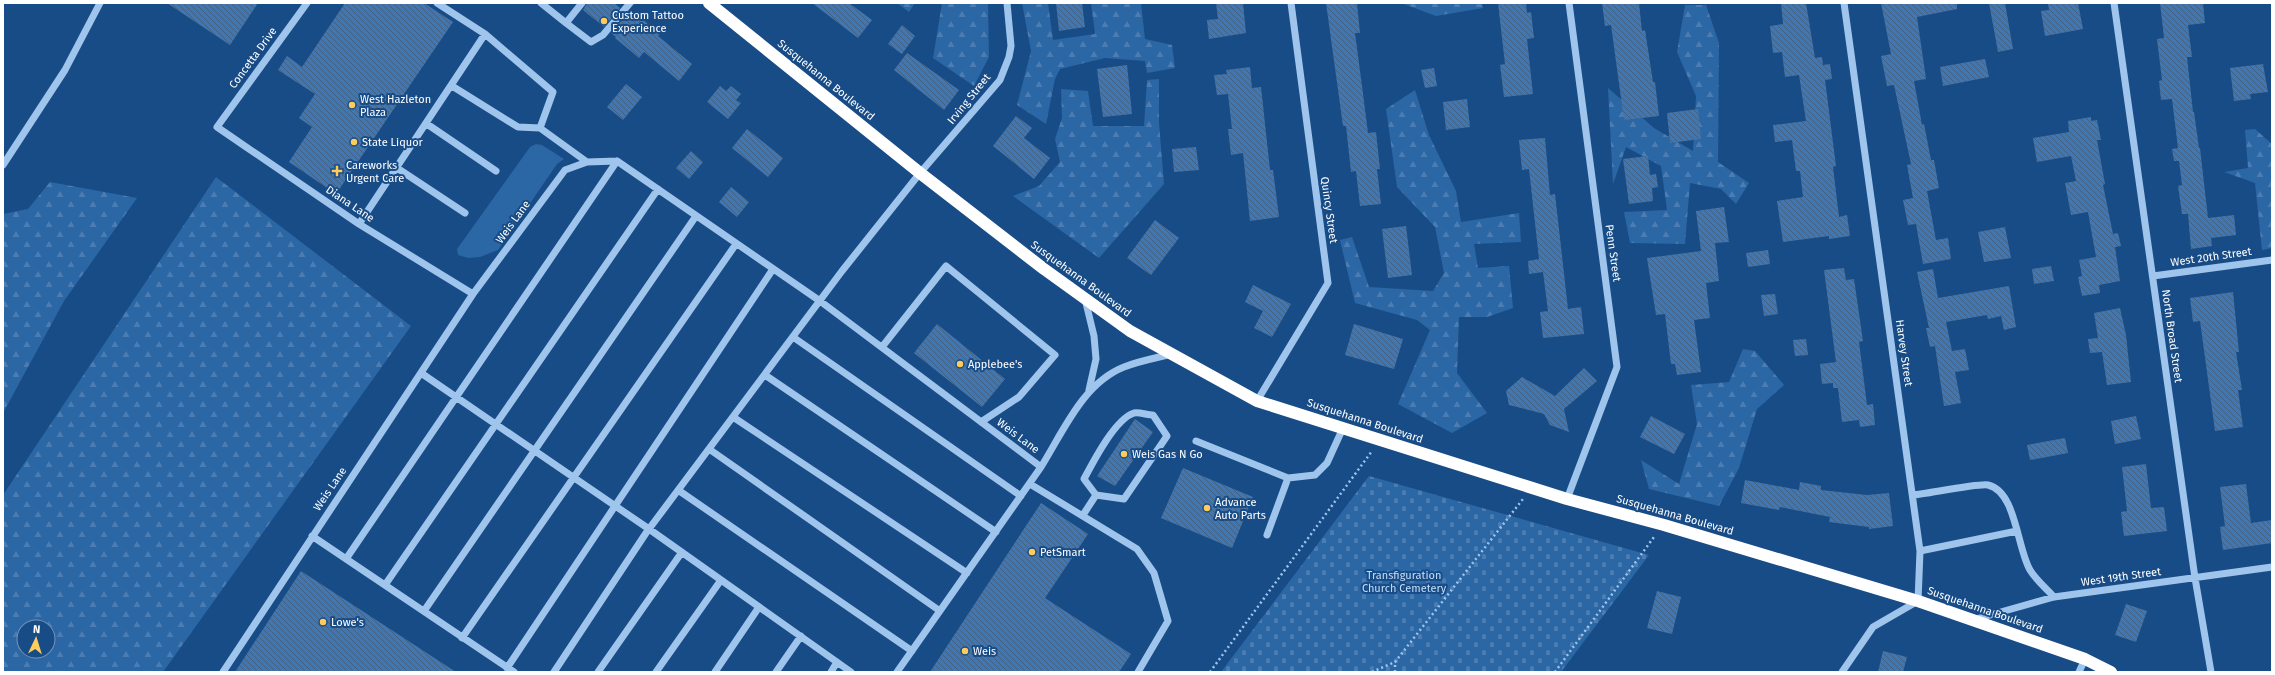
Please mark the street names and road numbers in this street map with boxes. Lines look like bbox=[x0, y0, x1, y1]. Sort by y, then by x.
street label: Concetta Drive bbox=[226, 25, 280, 91]
street label: Susquehanna Boulevard bbox=[775, 37, 877, 123]
street label: Irving Street bbox=[945, 71, 993, 127]
street label: Quincy Street bbox=[1318, 176, 1340, 244]
street label: Diana Lane bbox=[323, 183, 377, 225]
street label: Weis Lane bbox=[493, 198, 533, 246]
street label: Penn Street bbox=[1603, 224, 1623, 282]
street label: Susquehanna Boulevard bbox=[1028, 238, 1134, 320]
street label: West 20th Street bbox=[2170, 245, 2252, 269]
street label: North Broad Street bbox=[2159, 289, 2185, 383]
street label: Harvey Street bbox=[1893, 319, 1915, 387]
street label: Susquehanna Boulevard bbox=[1305, 396, 1425, 446]
street label: Weis Lane bbox=[994, 416, 1042, 456]
street label: Weis Lane bbox=[311, 465, 349, 513]
street label: Susquehanna Boulevard bbox=[1615, 492, 1735, 538]
street label: West 19th Street bbox=[2080, 565, 2162, 589]
street label: Susquehanna Boulevard bbox=[1926, 584, 2044, 636]

